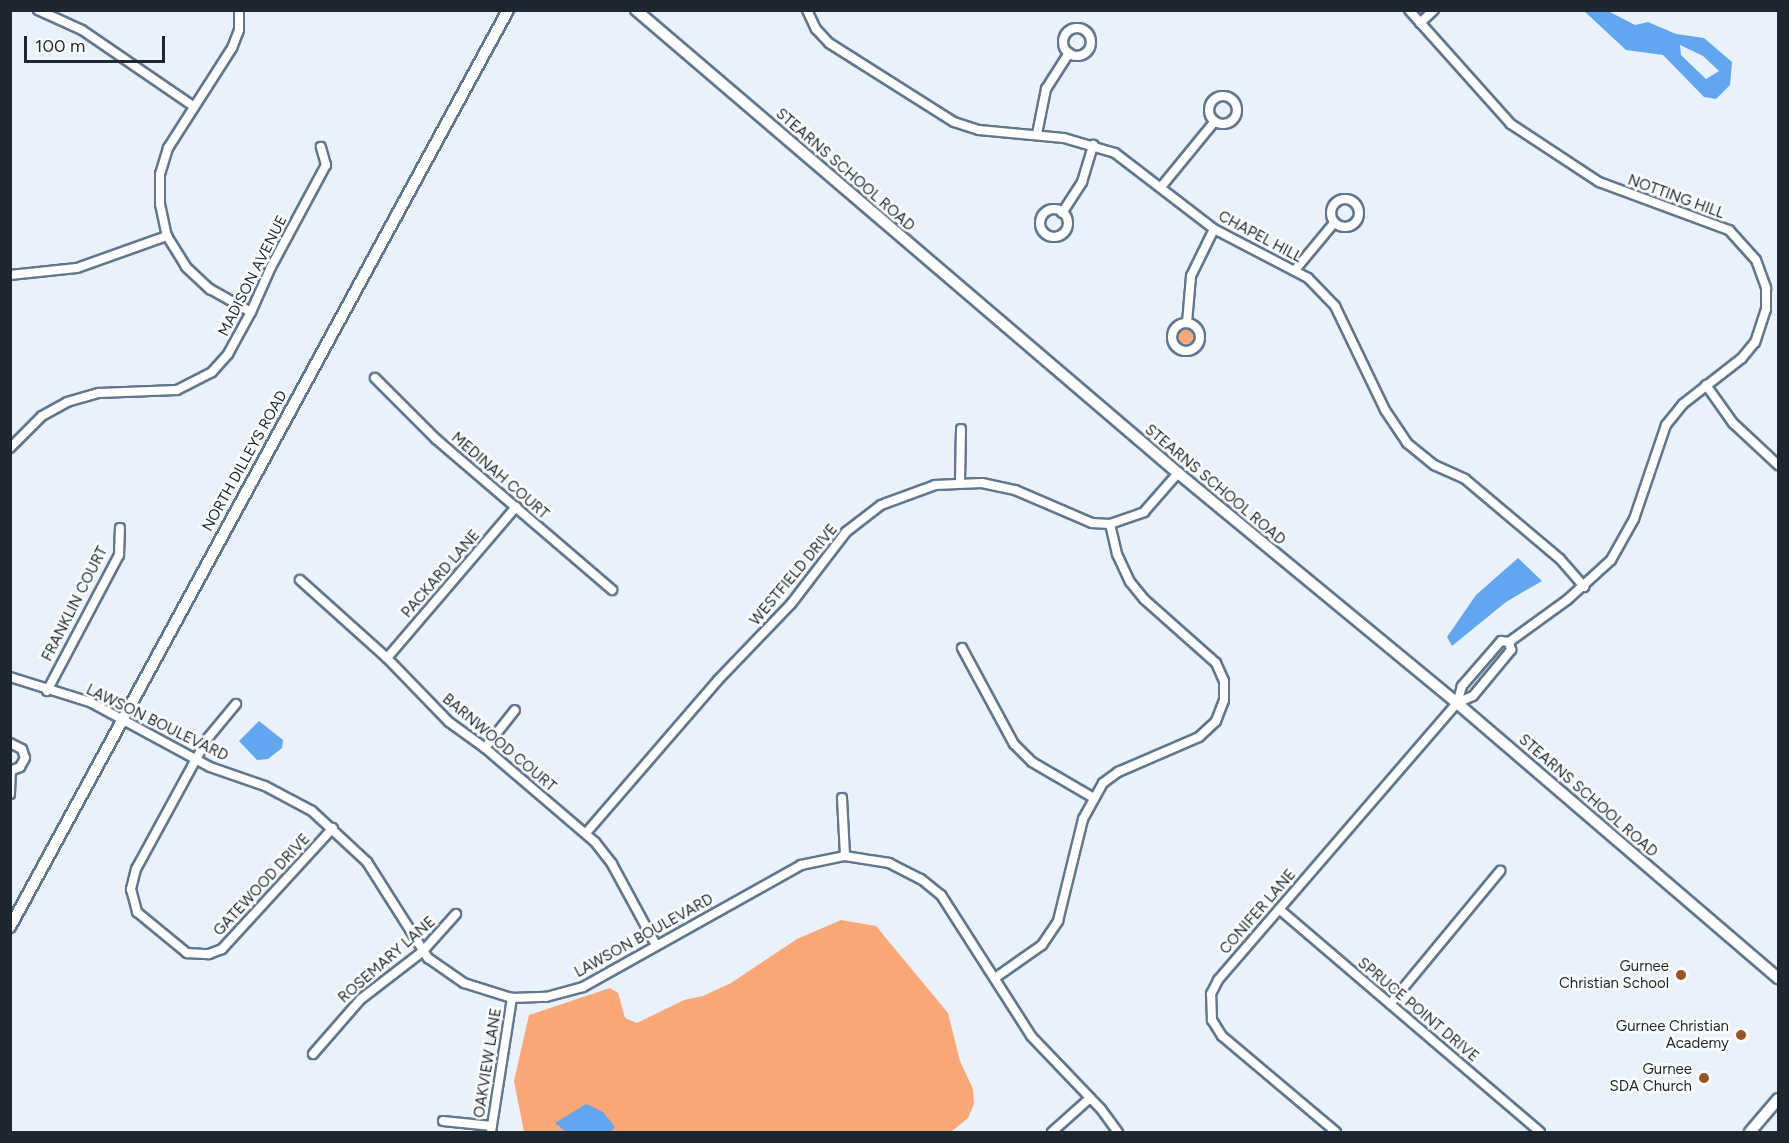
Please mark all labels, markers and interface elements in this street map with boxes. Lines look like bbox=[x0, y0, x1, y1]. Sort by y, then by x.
scale bar bbox=[27, 24, 168, 62]
text: 100 m bbox=[35, 35, 85, 57]
street label: STEARNS SCHOOL ROAD bbox=[772, 105, 918, 235]
street label: NOTTING HILL bbox=[1625, 171, 1727, 223]
street label: CHAPEL HILL bbox=[1215, 207, 1305, 267]
street label: MADISON AVENUE bbox=[215, 213, 291, 339]
street label: NORTH DILLEYS ROAD bbox=[199, 387, 291, 535]
street label: STEARNS SCHOOL ROAD bbox=[1141, 421, 1289, 549]
street label: MEDINAH COURT bbox=[448, 429, 552, 523]
street label: WESTFIELD DRIVE bbox=[746, 521, 842, 629]
street label: PACKARD LANE bbox=[398, 526, 484, 622]
street label: FRANKLIN COURT bbox=[38, 544, 112, 664]
street label: LAWSON BOULEVARD bbox=[83, 681, 231, 765]
street label: BARNWOOD COURT bbox=[439, 690, 559, 796]
street label: STEARNS SCHOOL ROAD bbox=[1515, 731, 1661, 861]
street label: GATEWOOD DRIVE bbox=[210, 830, 314, 940]
street label: CONIFER LANE bbox=[1216, 866, 1300, 958]
street label: LAWSON BOULEVARD bbox=[572, 890, 716, 982]
street label: ROSEMARY LANE bbox=[335, 913, 439, 1007]
street label: SPRUCE POINT DRIVE bbox=[1354, 954, 1482, 1066]
place label: Gurnee Christian School bbox=[1559, 957, 1669, 992]
marker: Gurnee Christian School bbox=[1674, 968, 1688, 982]
street label: OAKVIEW LANE bbox=[470, 1007, 506, 1119]
place label: Gurnee Christian Academy bbox=[1616, 1017, 1729, 1052]
marker: Gurnee Christian Academy bbox=[1734, 1028, 1748, 1042]
place label: Gurnee SDA Church bbox=[1610, 1060, 1692, 1095]
marker: Gurnee SDA Church bbox=[1697, 1071, 1711, 1085]

